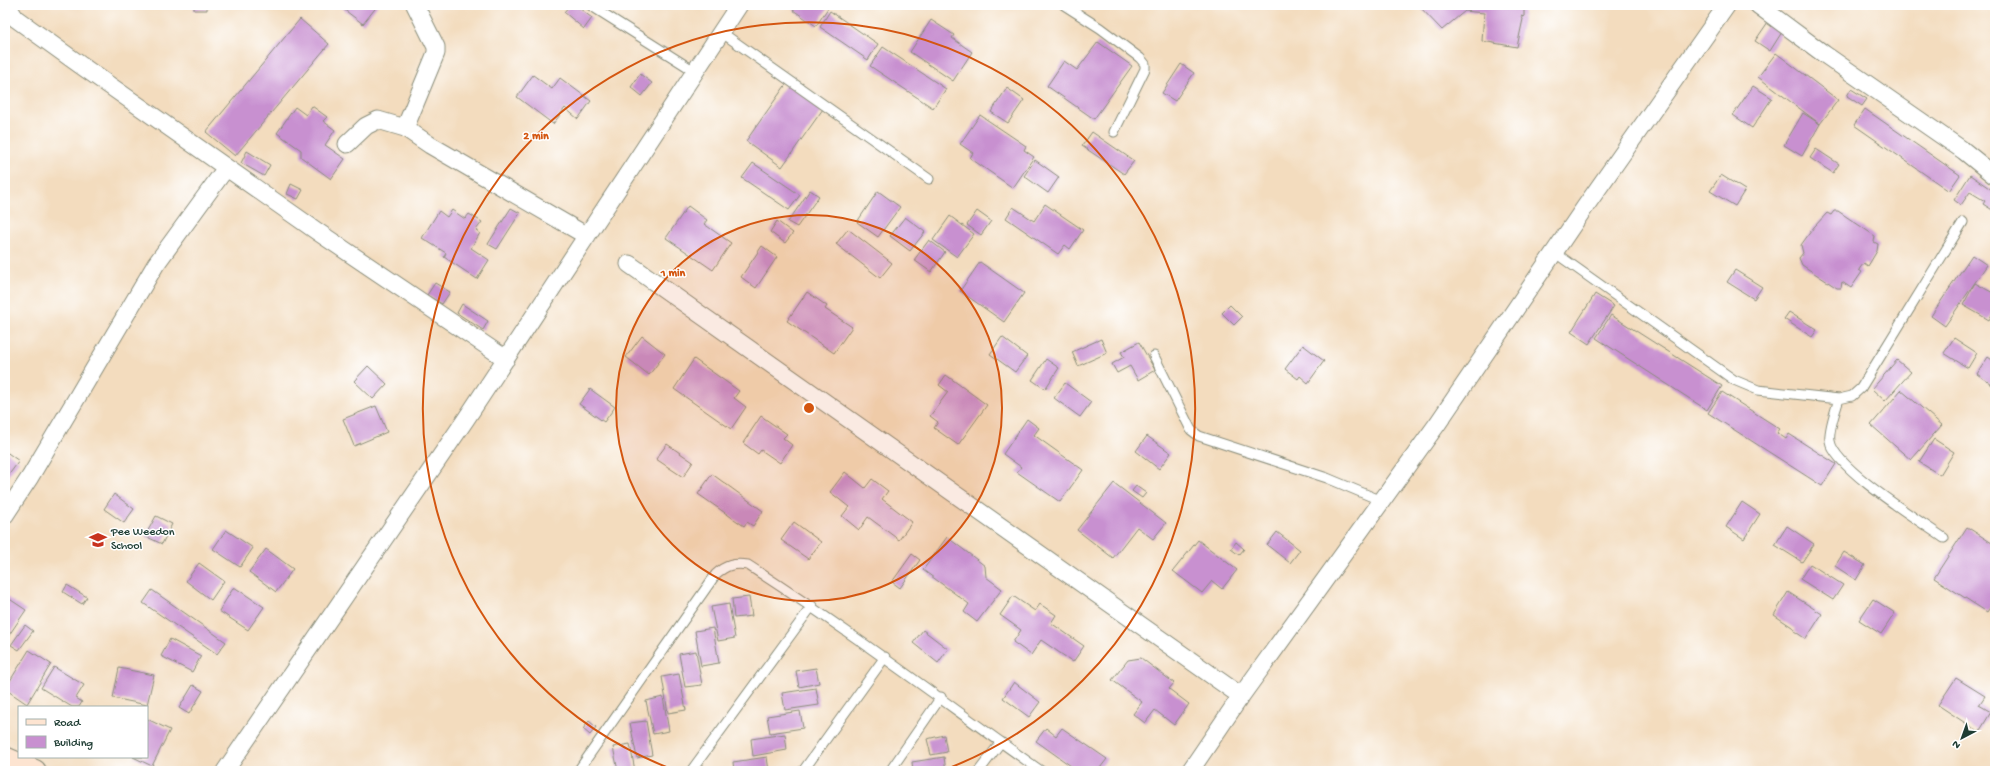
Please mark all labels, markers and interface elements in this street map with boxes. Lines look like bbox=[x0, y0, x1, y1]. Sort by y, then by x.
text: 2 min bbox=[523, 130, 549, 144]
text: 1 min bbox=[660, 267, 686, 281]
centre of rings bbox=[802, 401, 816, 415]
place label: Pee Weedon School bbox=[110, 526, 175, 554]
school or university icon: Pee Weedon School bbox=[88, 530, 108, 550]
legend bbox=[18, 706, 148, 758]
text: Road bbox=[54, 717, 81, 731]
north arrow bbox=[1942, 718, 1982, 758]
text: Building bbox=[53, 737, 93, 751]
text: N bbox=[1950, 737, 1963, 751]

